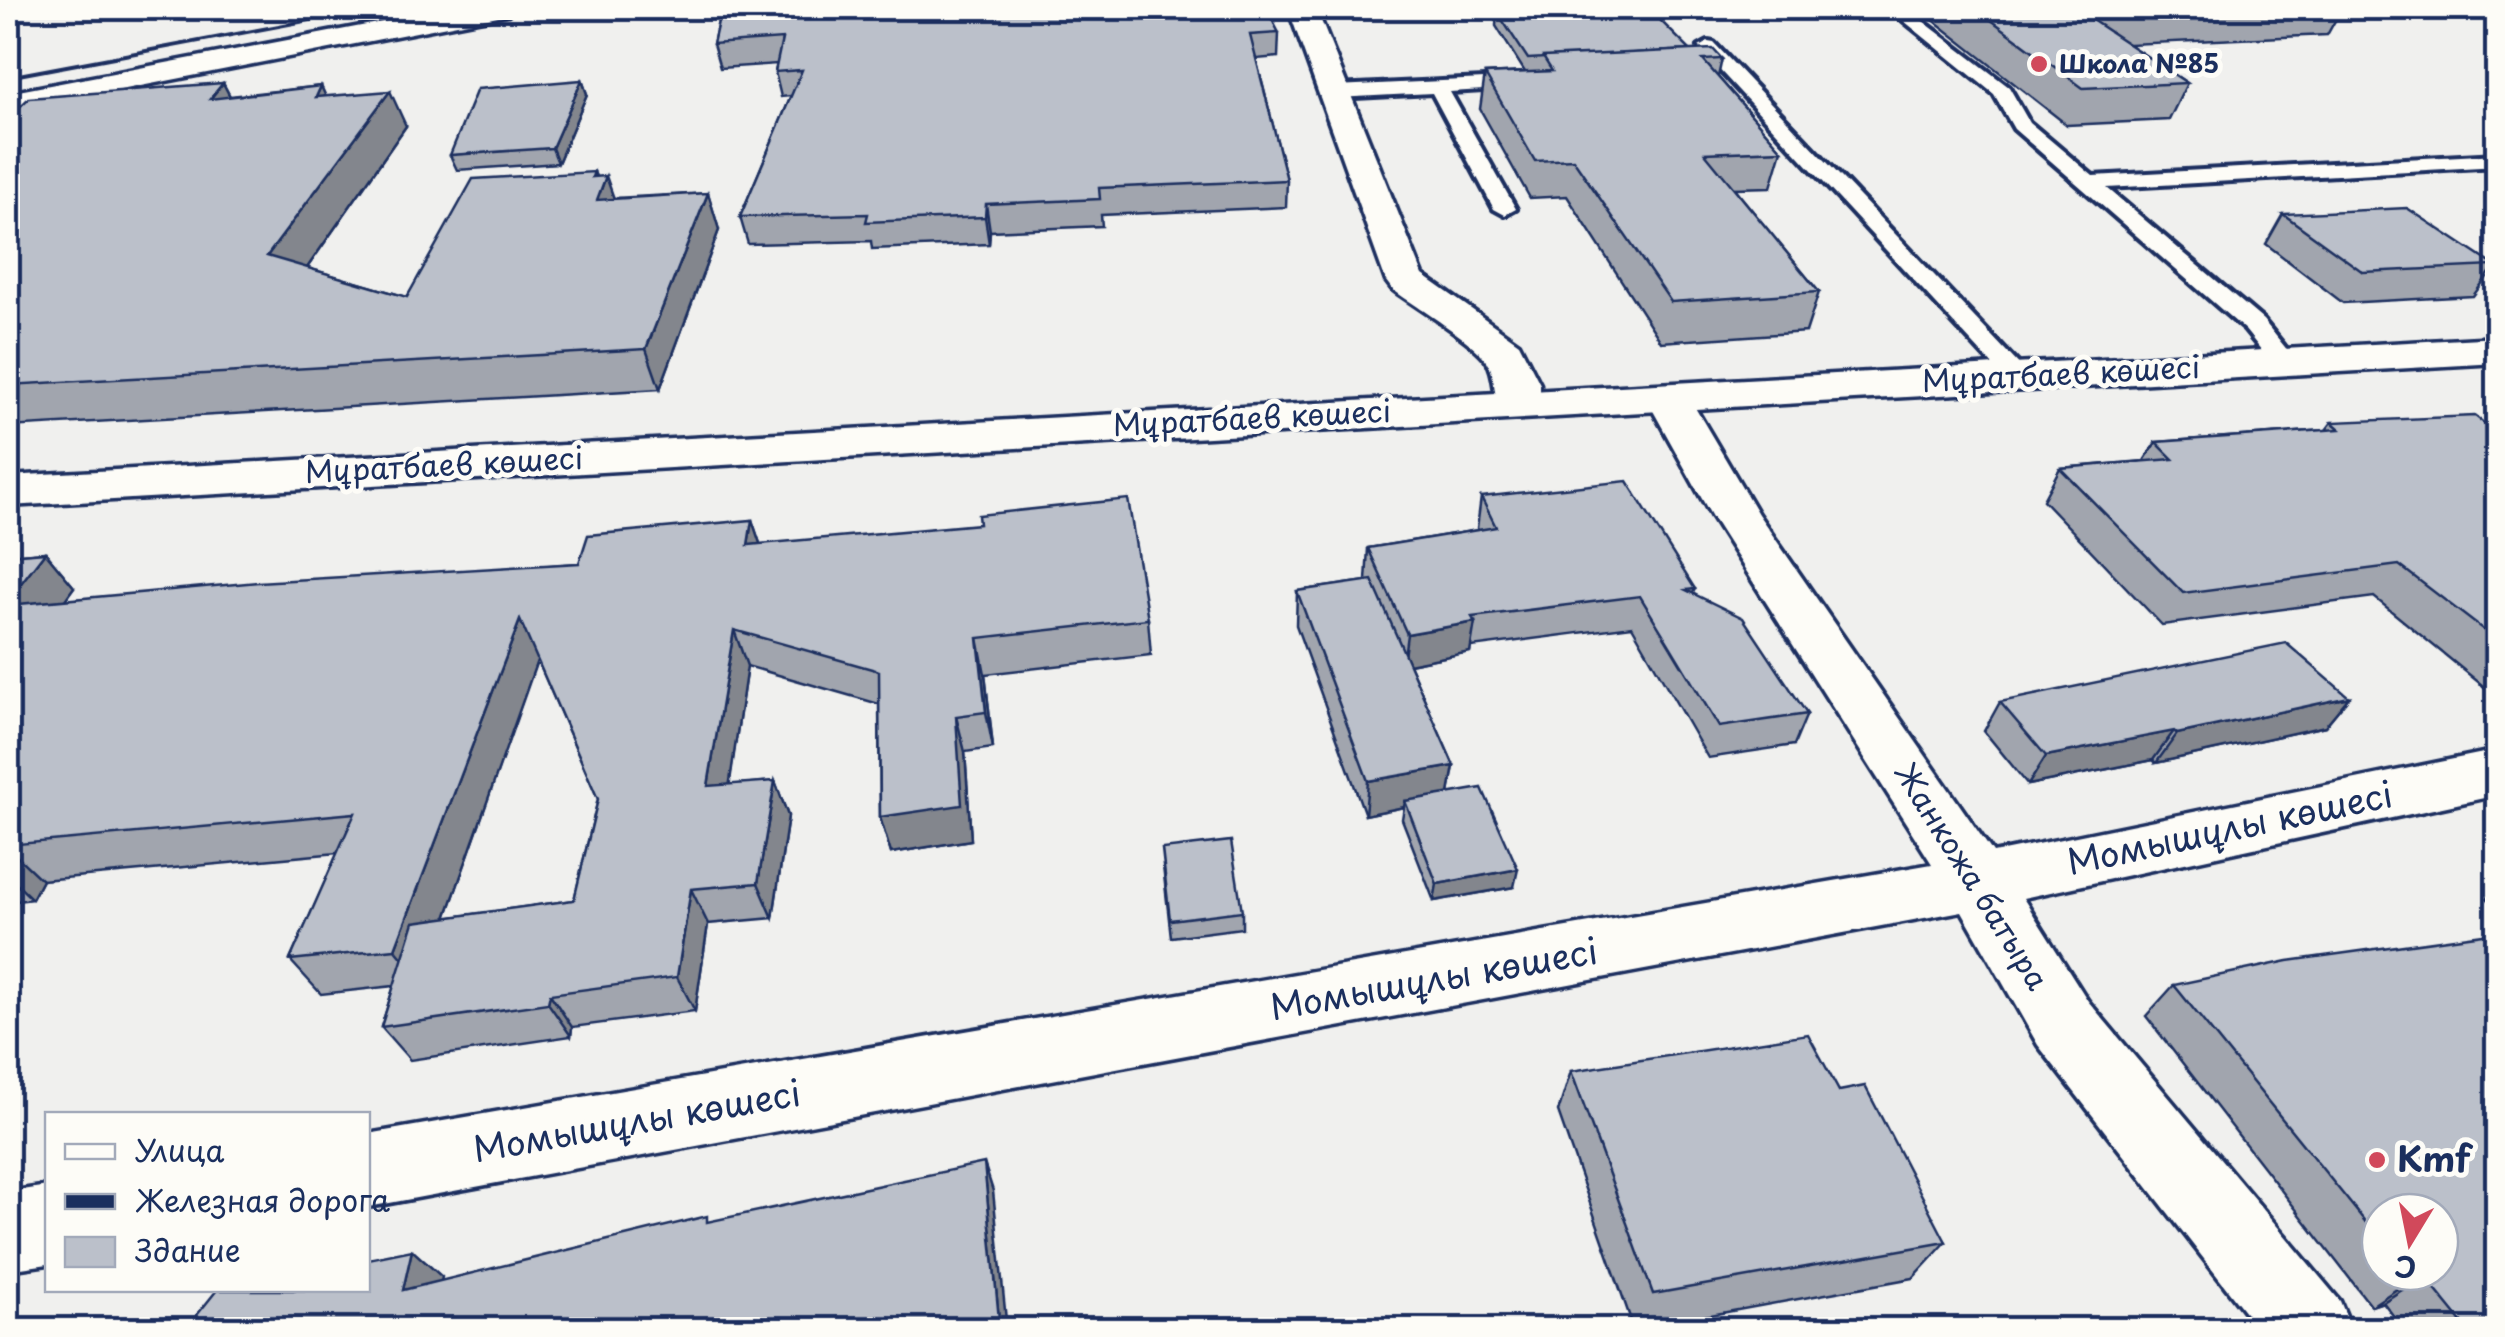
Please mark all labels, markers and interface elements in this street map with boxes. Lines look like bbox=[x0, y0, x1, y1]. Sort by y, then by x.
place label: Школа №85 bbox=[2059, 44, 2219, 82]
marker: Школа №85 bbox=[2028, 53, 2050, 75]
street label: Мұратбаев көшесі bbox=[1921, 343, 2201, 402]
street label: Мұратбаев көшесі bbox=[1112, 387, 1392, 446]
street label: Мұратбаев көшесі bbox=[304, 434, 584, 493]
street label: Жанкожа батыра bbox=[1885, 753, 2061, 998]
street label: Момышұлы көшесі bbox=[2062, 766, 2397, 887]
street label: Момышұлы көшесі bbox=[1266, 923, 1601, 1032]
street label: Момышұлы көшесі bbox=[469, 1065, 804, 1174]
legend bbox=[45, 1112, 370, 1292]
text: Улица bbox=[135, 1127, 225, 1172]
place label: Kmf bbox=[2397, 1131, 2474, 1184]
marker: Kmf bbox=[2366, 1149, 2388, 1171]
text: Железная дорога bbox=[135, 1177, 390, 1222]
north arrow bbox=[2360, 1192, 2460, 1292]
text: Здание bbox=[135, 1227, 241, 1272]
text: С bbox=[2391, 1245, 2420, 1291]

